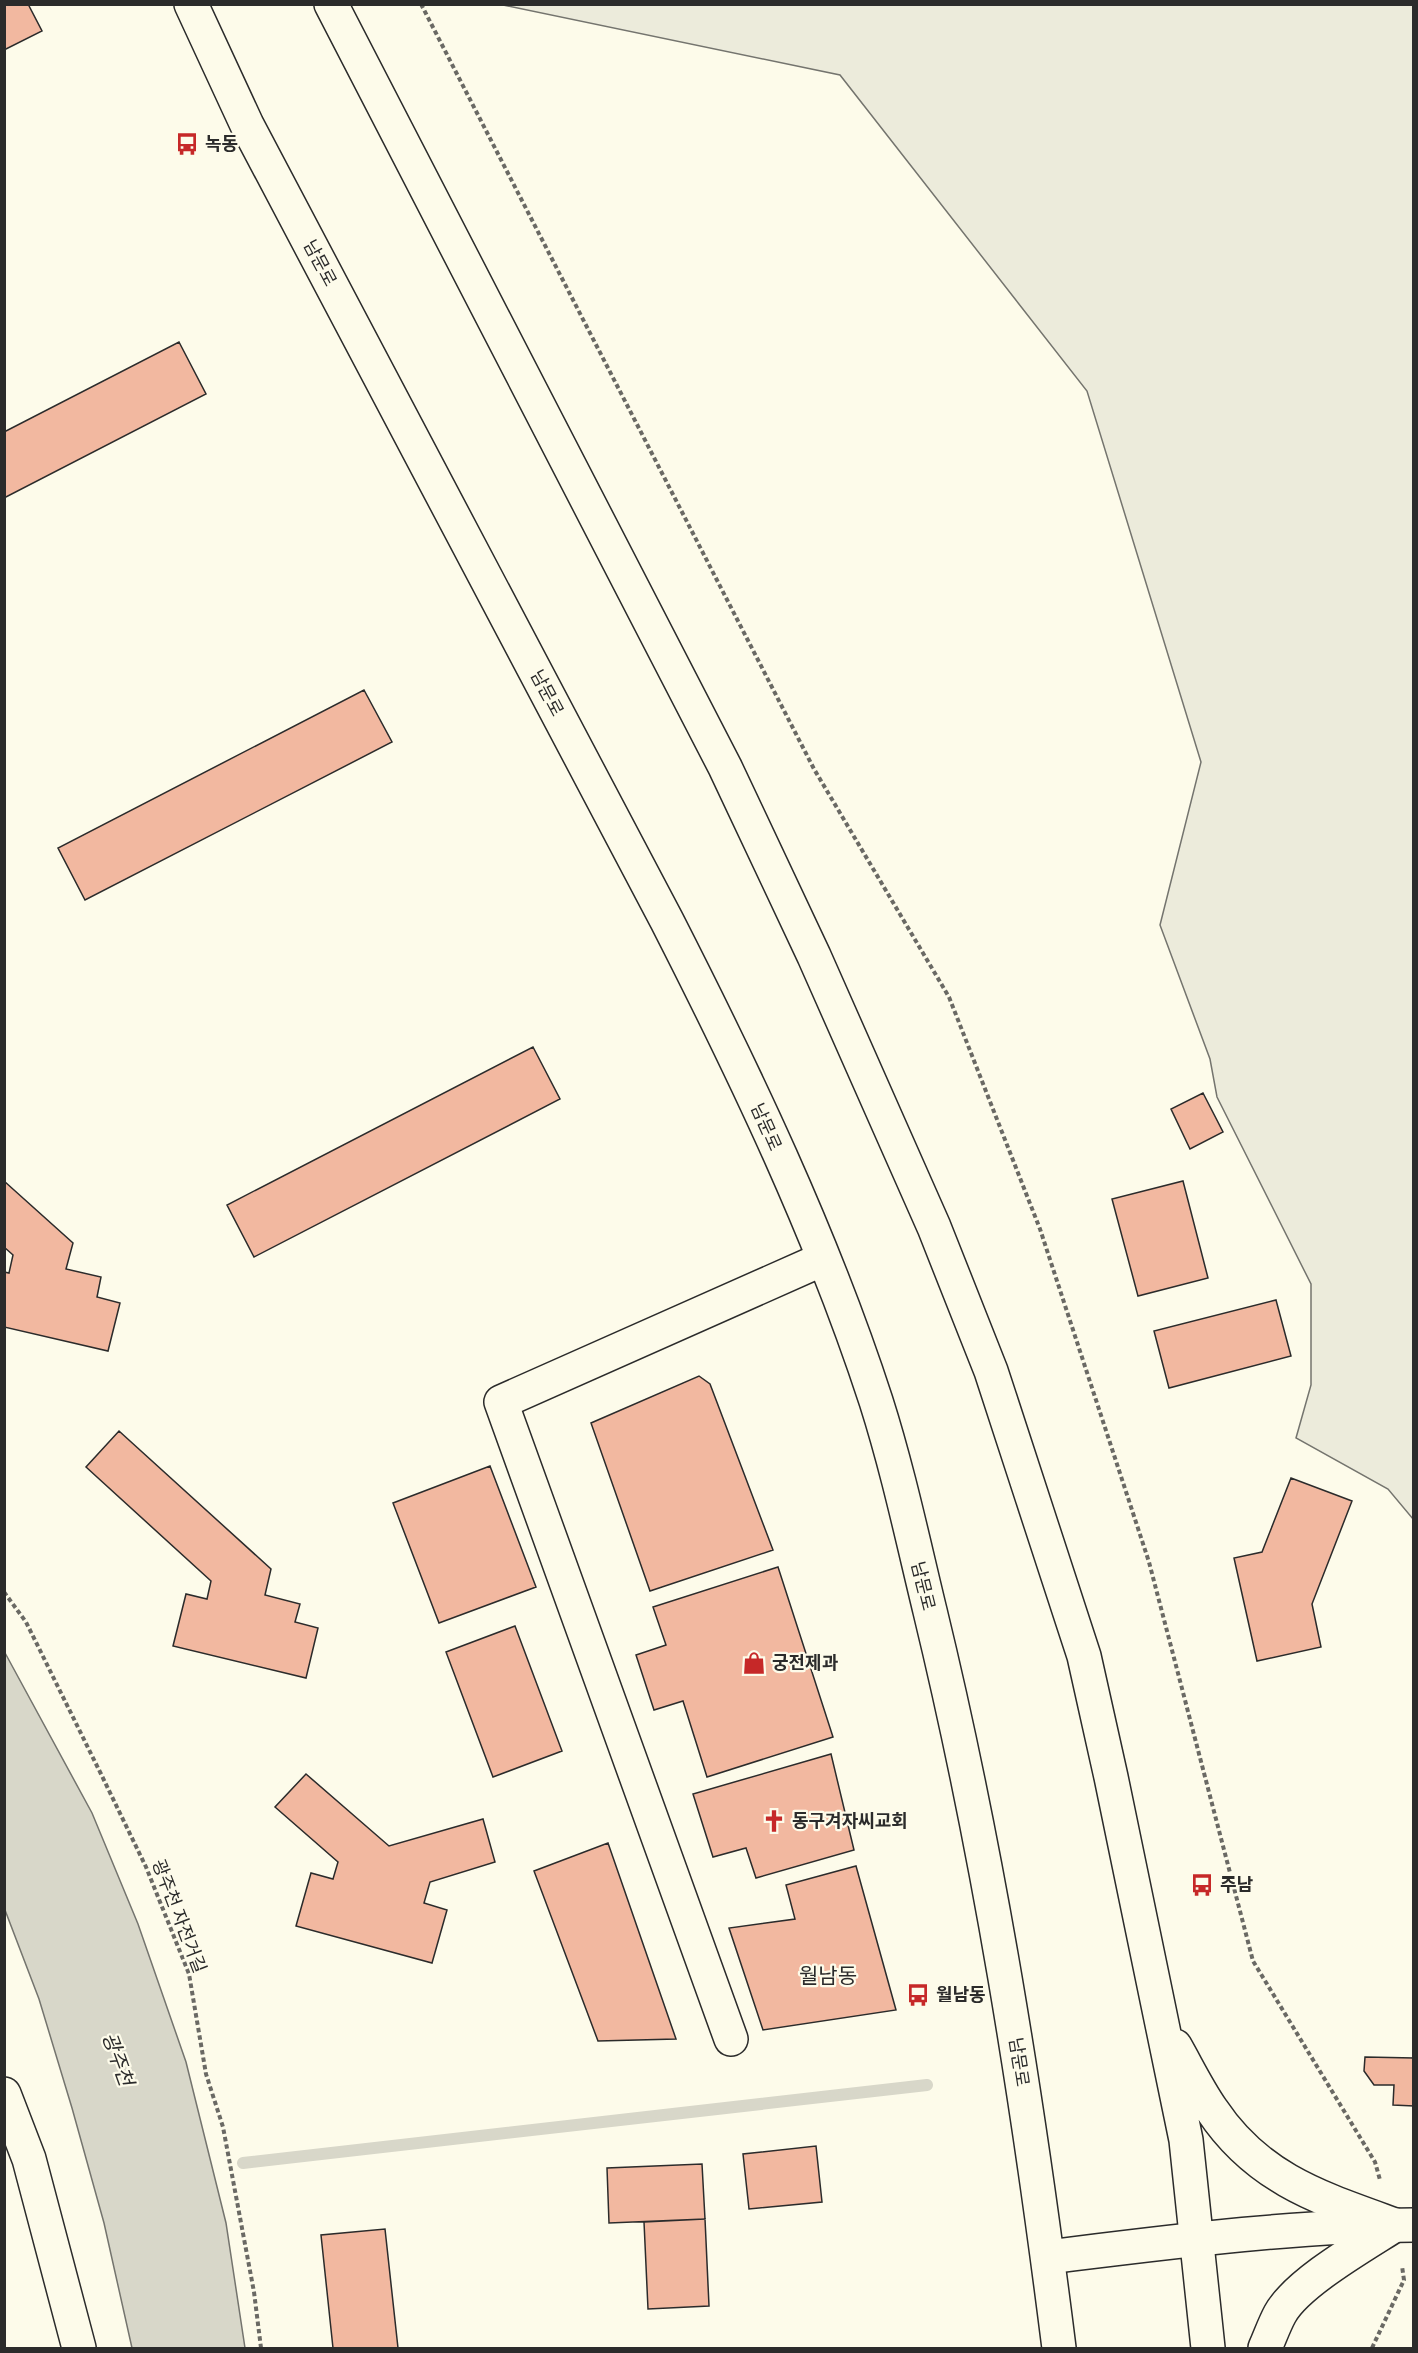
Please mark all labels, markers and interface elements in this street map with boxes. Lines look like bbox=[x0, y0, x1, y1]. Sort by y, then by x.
bus stop icon: 녹동 bbox=[174, 131, 200, 157]
place label: 녹동 bbox=[205, 133, 238, 155]
street label: 남문로 bbox=[299, 236, 341, 290]
street label: 남문로 bbox=[526, 666, 568, 720]
street label: 남문로 bbox=[746, 1100, 786, 1154]
street label: 남문로 bbox=[906, 1559, 940, 1613]
shop icon: 궁전제과 bbox=[741, 1650, 767, 1676]
place label: 궁전제과 bbox=[772, 1652, 839, 1674]
church icon: 동구겨자씨교회 bbox=[761, 1808, 787, 1834]
place label: 동구겨자씨교회 bbox=[792, 1810, 908, 1832]
street label: 광주천 자전거길 bbox=[147, 1856, 211, 1976]
bus stop icon: 주남 bbox=[1189, 1872, 1215, 1898]
place label: 주남 bbox=[1220, 1874, 1254, 1896]
district label: 월남동 bbox=[799, 1963, 857, 1989]
bus stop icon: 월남동 bbox=[905, 1982, 931, 2008]
place label: 월남동 bbox=[936, 1984, 986, 2006]
water label: 광주천 bbox=[96, 2029, 140, 2092]
street label: 남문로 bbox=[1004, 2036, 1034, 2088]

